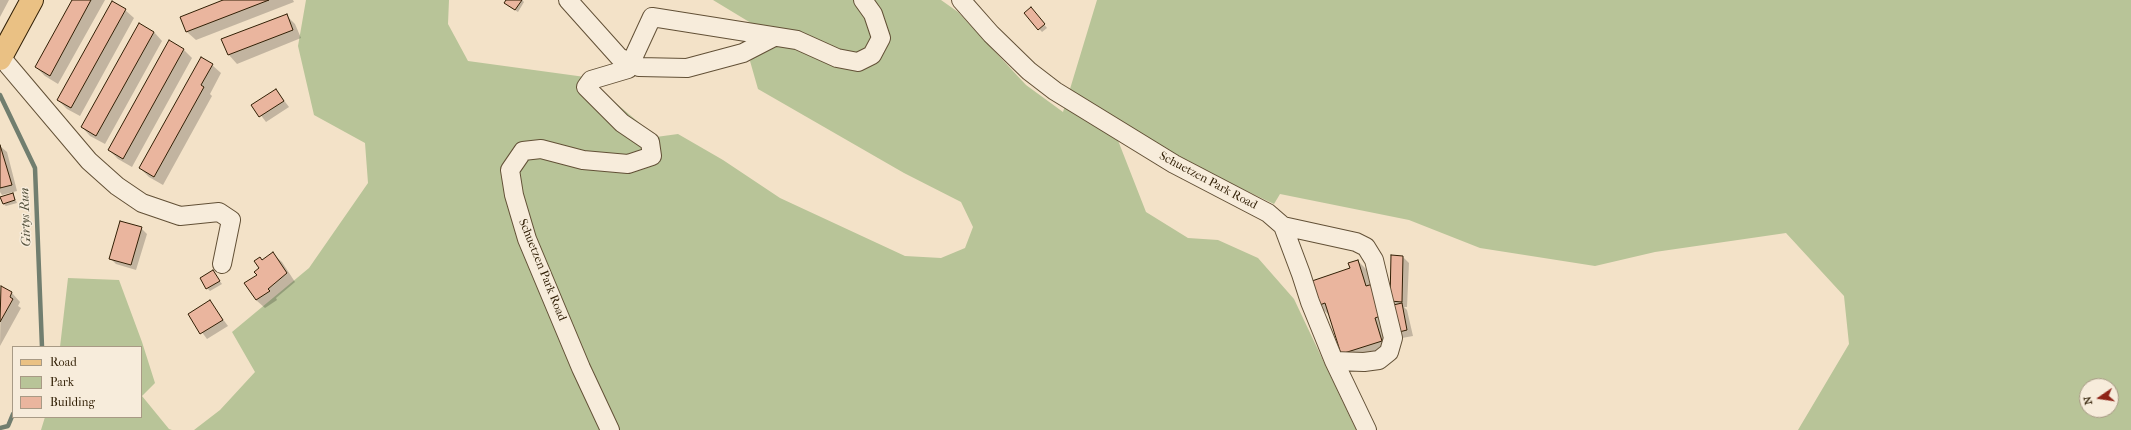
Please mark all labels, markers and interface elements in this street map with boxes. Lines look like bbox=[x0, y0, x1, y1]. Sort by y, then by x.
street label: Schuetzen Park Road bbox=[1157, 149, 1259, 213]
water label: Girtys Run bbox=[17, 187, 35, 247]
street label: Schuetzen Park Road bbox=[515, 217, 569, 323]
legend bbox=[12, 346, 142, 418]
text: Road bbox=[50, 355, 77, 369]
text: Park bbox=[50, 375, 74, 389]
north arrow bbox=[2079, 378, 2119, 418]
text: Building bbox=[50, 395, 95, 409]
text: N bbox=[2081, 395, 2095, 406]

